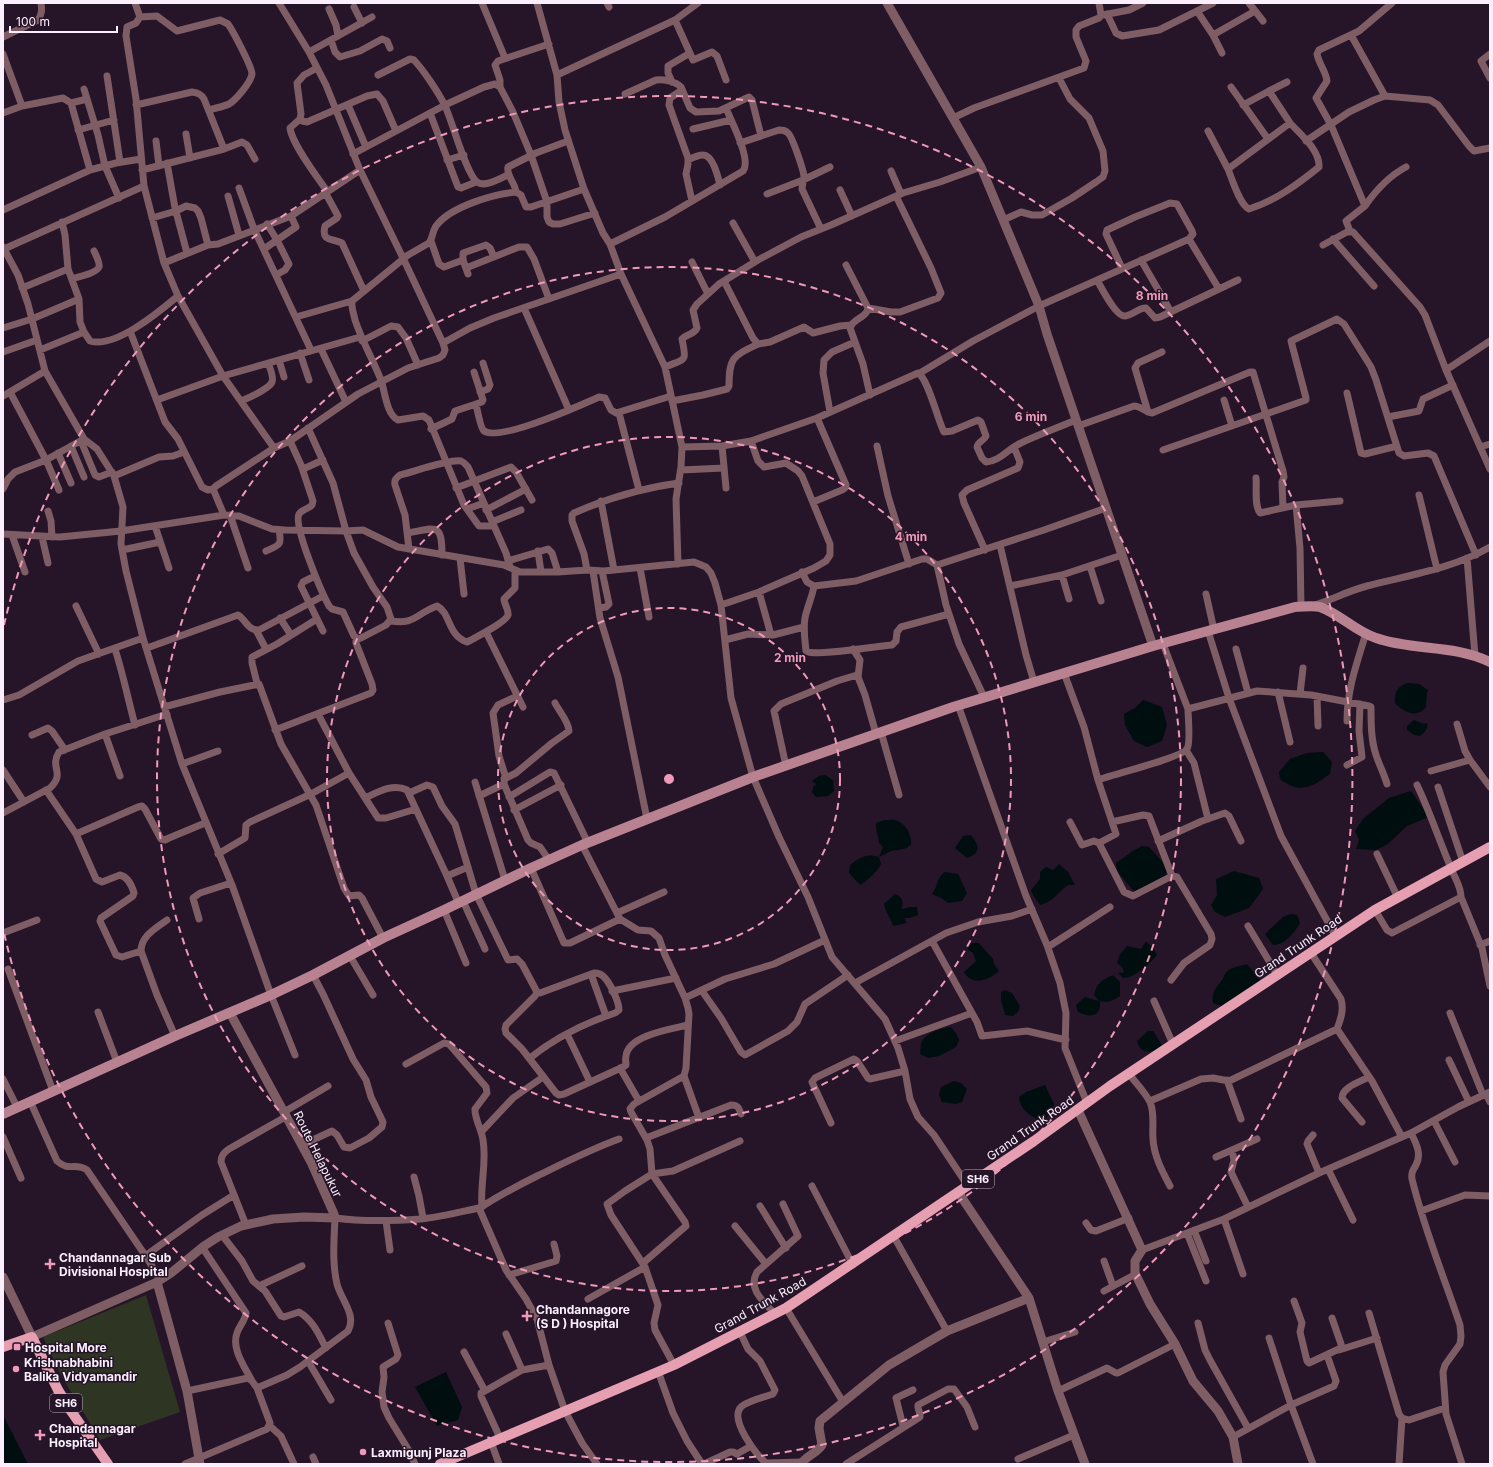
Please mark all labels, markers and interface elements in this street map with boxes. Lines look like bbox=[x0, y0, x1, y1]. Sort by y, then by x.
scale bar bbox=[10, 8, 117, 34]
text: 100 m bbox=[16, 14, 50, 29]
text: 8 min bbox=[1136, 288, 1168, 303]
text: 6 min bbox=[1015, 409, 1047, 424]
text: 4 min bbox=[895, 529, 927, 544]
text: 2 min bbox=[774, 650, 806, 665]
centre of rings bbox=[662, 772, 676, 786]
street label: Grand Trunk Road bbox=[1251, 911, 1345, 981]
street label: Grand Trunk Road bbox=[984, 1092, 1076, 1164]
street label: Route Helapukur bbox=[291, 1108, 346, 1200]
road number: SH6 bbox=[962, 1170, 994, 1188]
place label: Chandannagar Sub Divisional Hospital bbox=[59, 1250, 172, 1279]
marker: Chandannagar Sub Divisional Hospital bbox=[44, 1258, 56, 1270]
street label: Grand Trunk Road bbox=[711, 1274, 809, 1336]
place label: Chandannagore (S D ) Hospital bbox=[536, 1302, 630, 1331]
marker: Chandannagore (S D ) Hospital bbox=[521, 1310, 533, 1322]
place label: Hospital More bbox=[25, 1340, 107, 1355]
marker: Hospital More bbox=[12, 1342, 22, 1352]
place label: Krishnabhabini Balika Vidyamandir bbox=[24, 1355, 137, 1384]
marker: Krishnabhabini Balika Vidyamandir bbox=[11, 1364, 21, 1374]
road number: SH6 bbox=[50, 1394, 82, 1412]
place label: Chandannagar Hospital bbox=[49, 1421, 136, 1450]
marker: Chandannagar Hospital bbox=[34, 1429, 46, 1441]
place label: Laxmigunj Plaza bbox=[371, 1445, 466, 1460]
marker: Laxmigunj Plaza bbox=[358, 1447, 368, 1457]

